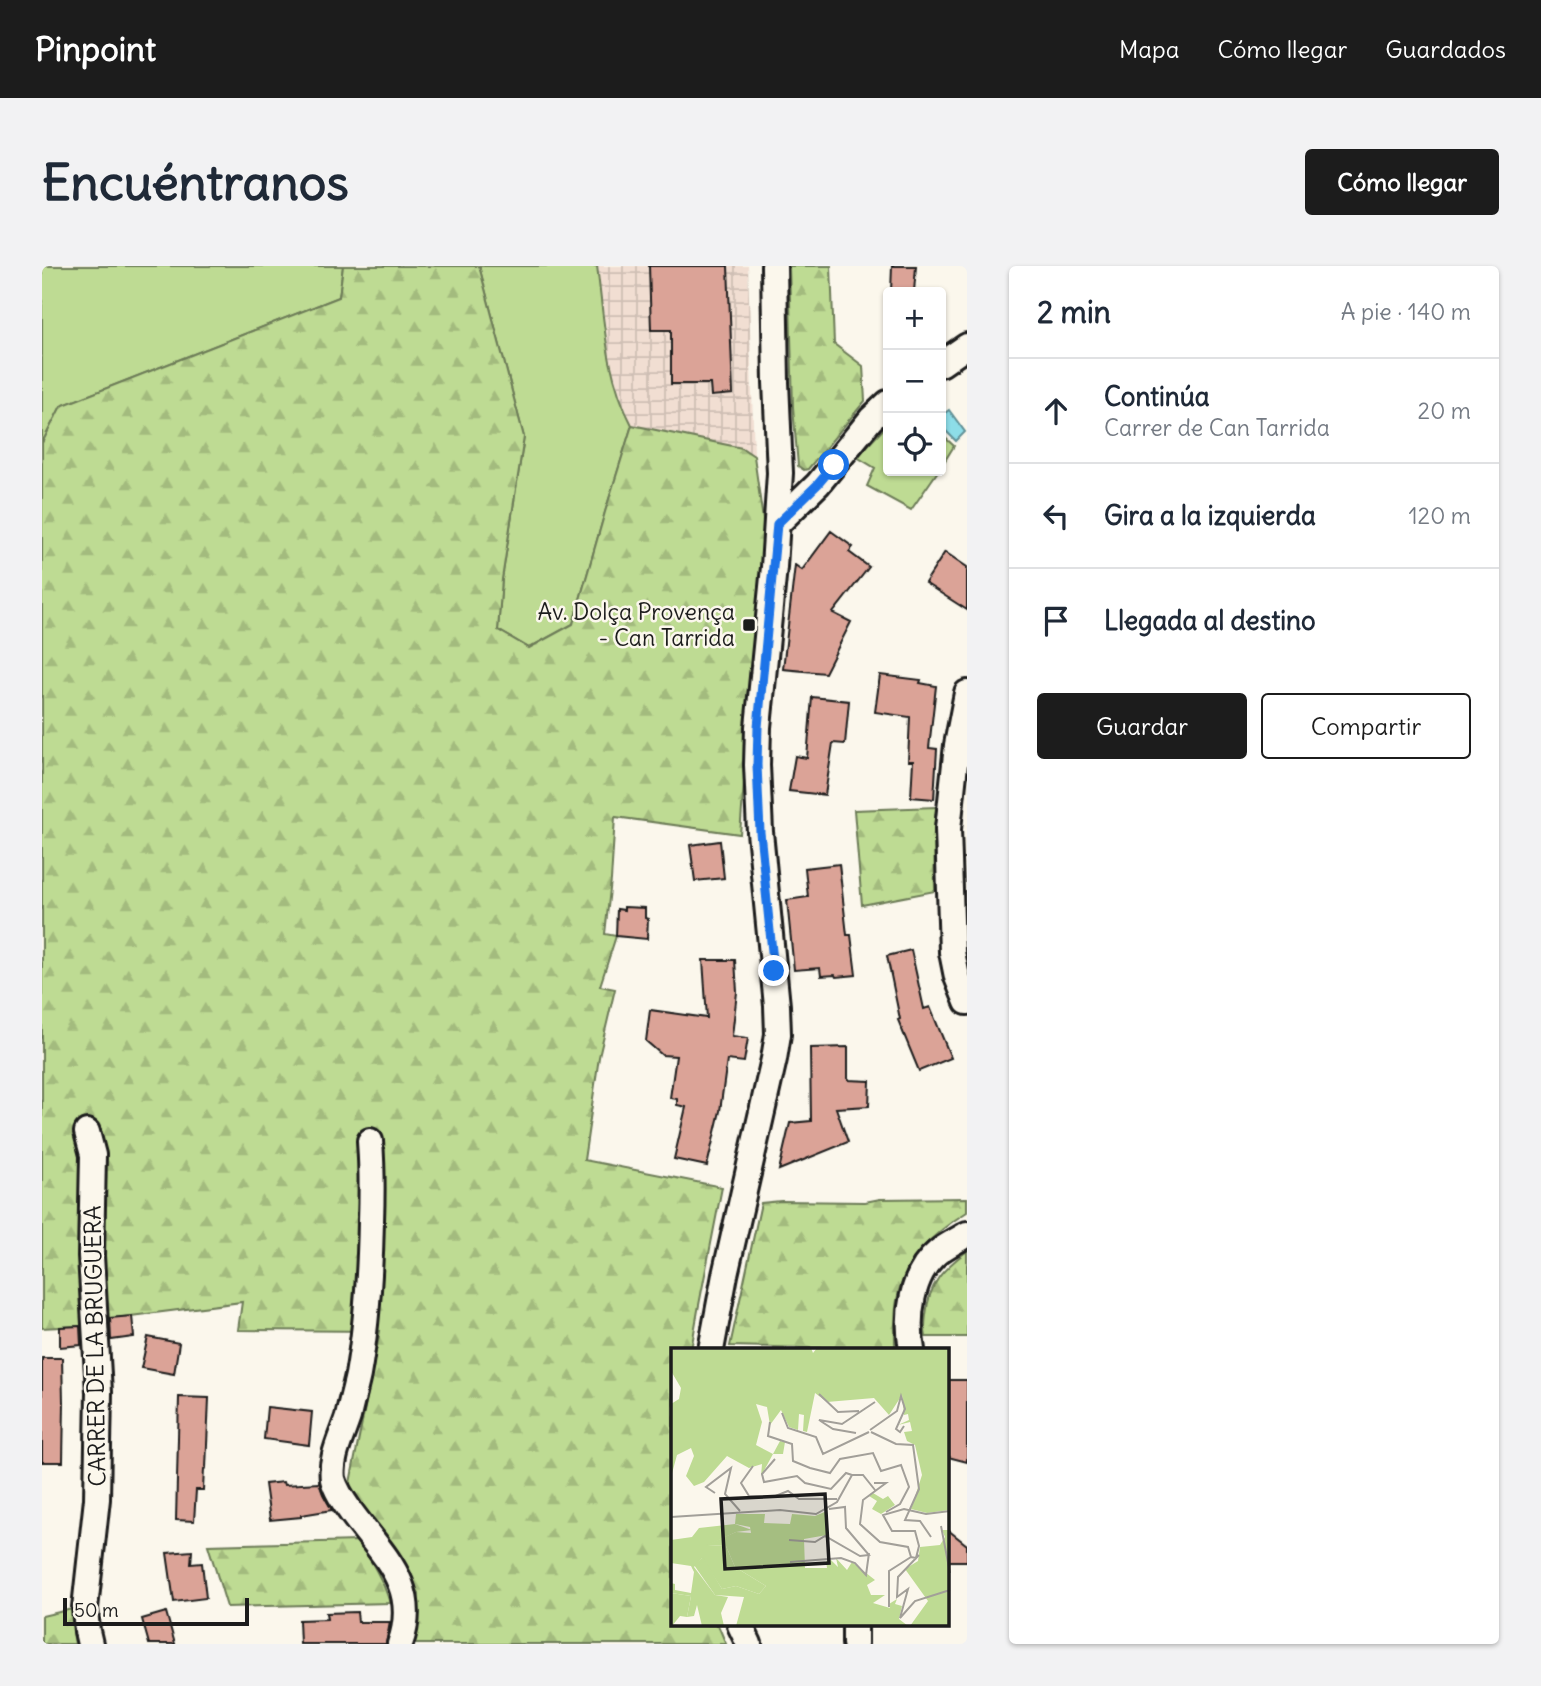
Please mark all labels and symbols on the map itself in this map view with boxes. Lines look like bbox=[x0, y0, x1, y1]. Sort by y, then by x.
route start bbox=[818, 449, 849, 480]
place label: Av. Dolça Provença - Can Tarrida bbox=[538, 597, 735, 652]
marker: Av. Dolça Provença - Can Tarrida bbox=[741, 617, 757, 633]
route end bbox=[758, 955, 789, 986]
street label: CARRER DE LA BRUGUERA bbox=[78, 1205, 111, 1487]
inset map bbox=[671, 1348, 950, 1626]
scale bar bbox=[63, 1595, 248, 1627]

